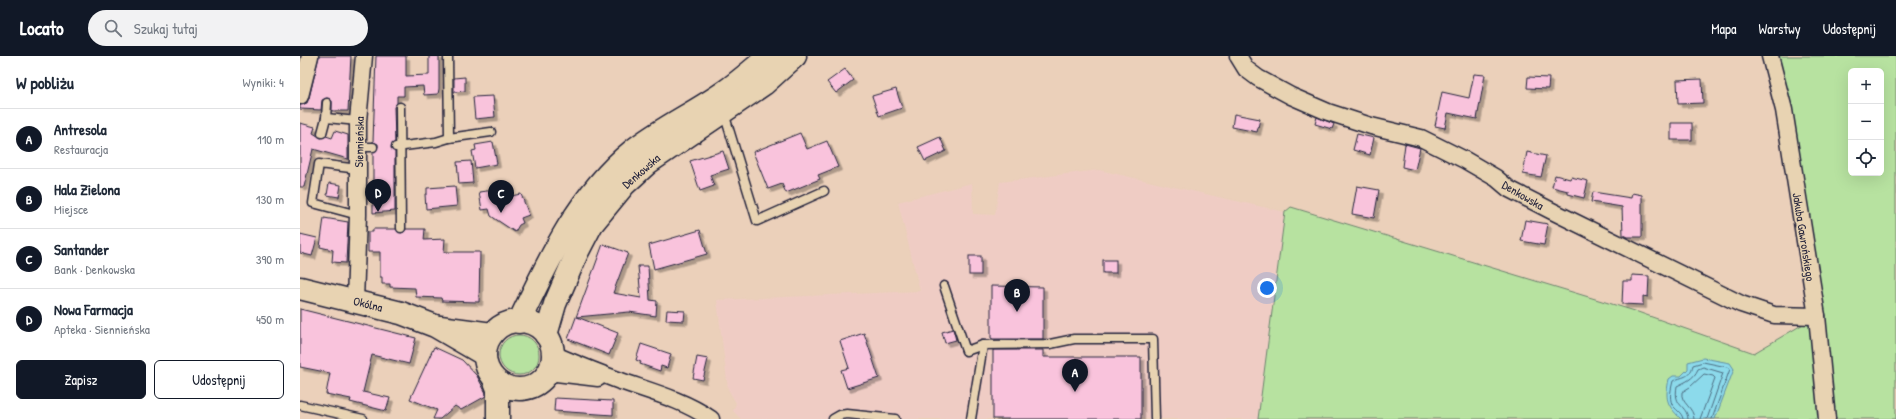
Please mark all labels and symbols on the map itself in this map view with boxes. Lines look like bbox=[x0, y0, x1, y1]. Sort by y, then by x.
street label: Siennieńska bbox=[350, 116, 368, 168]
street label: Denkowska bbox=[618, 149, 664, 192]
street label: Denkowska bbox=[1499, 176, 1547, 214]
pin: D bbox=[365, 179, 391, 212]
pin: C bbox=[488, 180, 514, 213]
street label: Jakuba Gawrońskiego bbox=[1789, 191, 1819, 283]
your location bbox=[1257, 278, 1277, 298]
pin: B bbox=[1004, 279, 1030, 312]
street label: Okólna bbox=[351, 292, 385, 316]
pin: A bbox=[1062, 359, 1088, 392]

